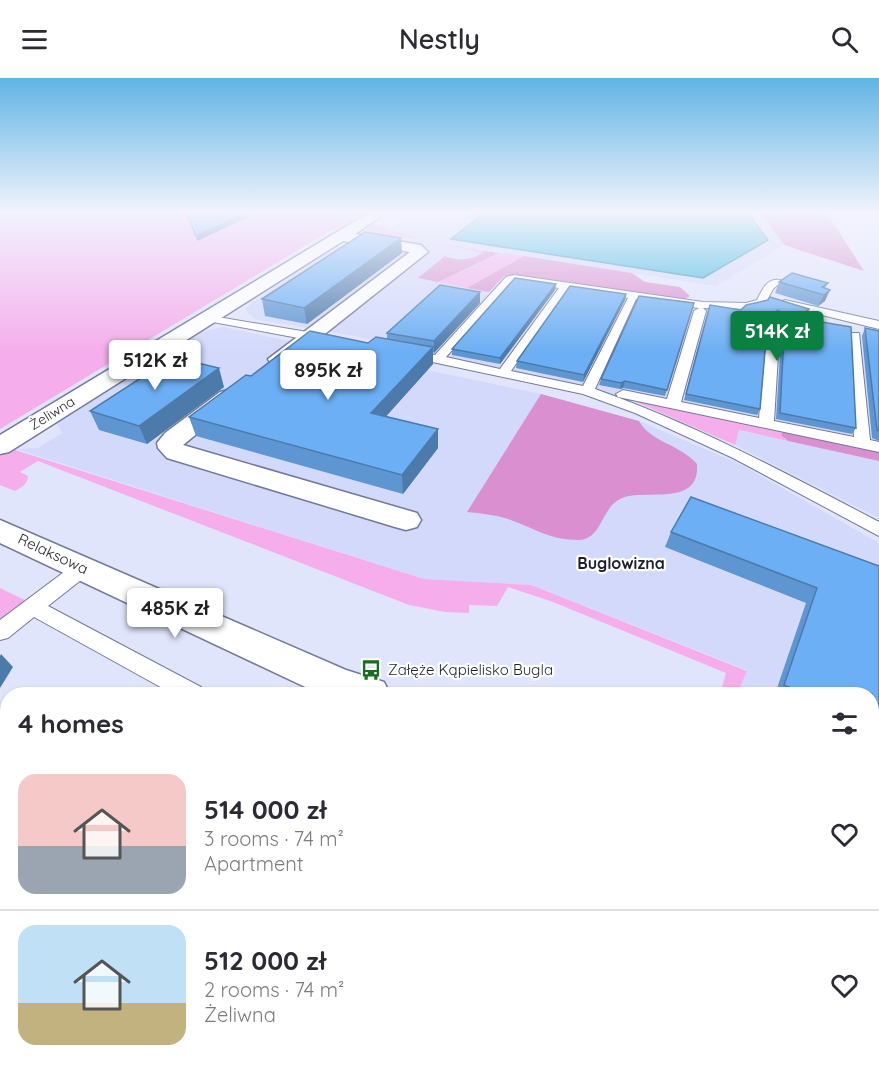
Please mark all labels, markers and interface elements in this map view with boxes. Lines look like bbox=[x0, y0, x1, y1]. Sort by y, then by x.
text: Nestly bbox=[399, 22, 480, 56]
icon: menu bbox=[18, 23, 51, 56]
icon: search bbox=[828, 23, 861, 56]
pin: 514K zł bbox=[722, 311, 832, 362]
text: 514K zł bbox=[745, 318, 809, 343]
pin: 512K zł bbox=[100, 340, 210, 391]
text: 512K zł bbox=[123, 347, 187, 372]
pin: 895K zł bbox=[273, 350, 383, 401]
text: 895K zł bbox=[294, 357, 362, 382]
street label: Żeliwna bbox=[26, 392, 78, 434]
street label: Relaksowa bbox=[15, 529, 91, 578]
district label: Buglowizna bbox=[577, 553, 665, 573]
pin: 485K zł bbox=[120, 588, 230, 639]
text: 485K zł bbox=[141, 595, 209, 620]
bus stop icon: Załęże Kąpielisko Bugla bbox=[359, 658, 383, 682]
place label: Załęże Kąpielisko Bugla bbox=[388, 660, 553, 679]
text: 4 homes bbox=[18, 707, 124, 740]
icon: filters bbox=[828, 707, 861, 740]
text: 514 000 zł bbox=[204, 793, 326, 826]
icon: home bbox=[66, 798, 138, 870]
icon: heart bbox=[828, 818, 861, 851]
text: 3 rooms · 74 m² bbox=[204, 826, 344, 851]
text: Apartment bbox=[204, 851, 304, 876]
text: 512 000 zł bbox=[204, 944, 326, 977]
icon: home bbox=[66, 949, 138, 1021]
icon: heart bbox=[828, 969, 861, 1002]
text: 2 rooms · 74 m² bbox=[204, 977, 344, 1002]
text: Żeliwna bbox=[204, 1002, 276, 1027]

